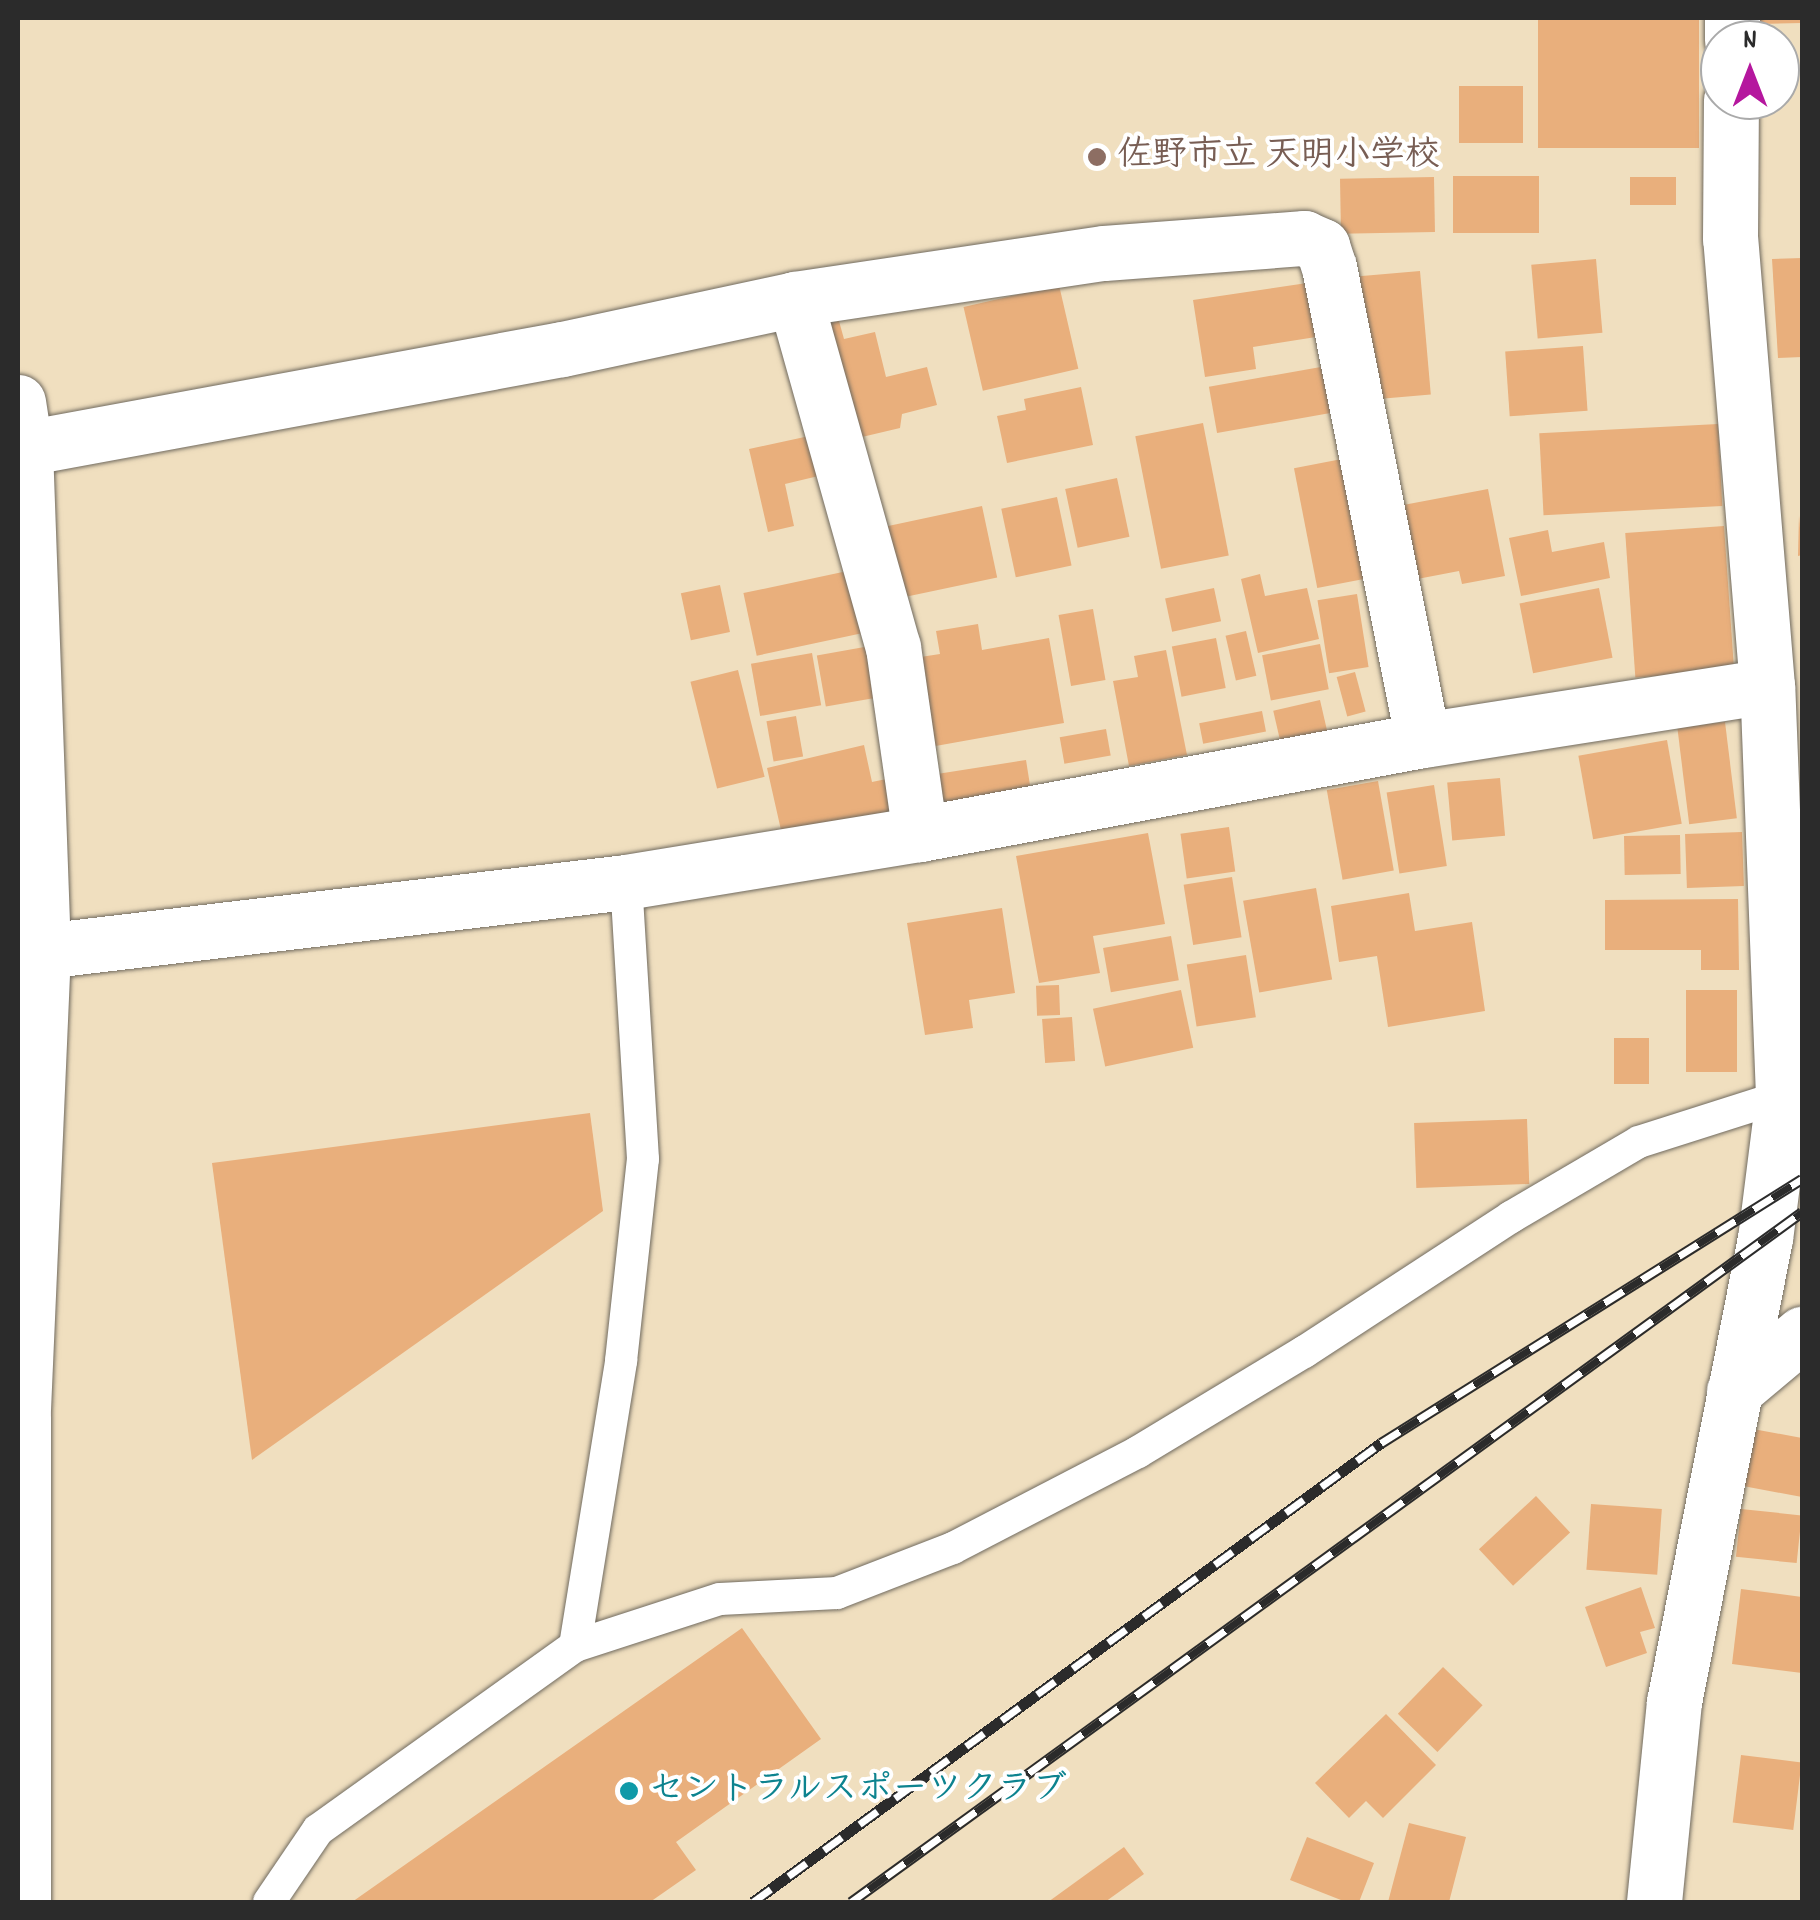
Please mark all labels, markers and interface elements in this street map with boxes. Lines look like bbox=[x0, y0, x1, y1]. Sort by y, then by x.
north arrow bbox=[1700, 20, 1800, 120]
text: N bbox=[1743, 22, 1757, 62]
place label: 佐野市立 天明小学校 bbox=[1117, 136, 1440, 178]
marker: 佐野市立 天明小学校 bbox=[1086, 146, 1108, 168]
place label: セントラルスポーツクラブ bbox=[649, 1770, 1069, 1812]
marker: セントラルスポーツクラブ bbox=[618, 1780, 640, 1802]

